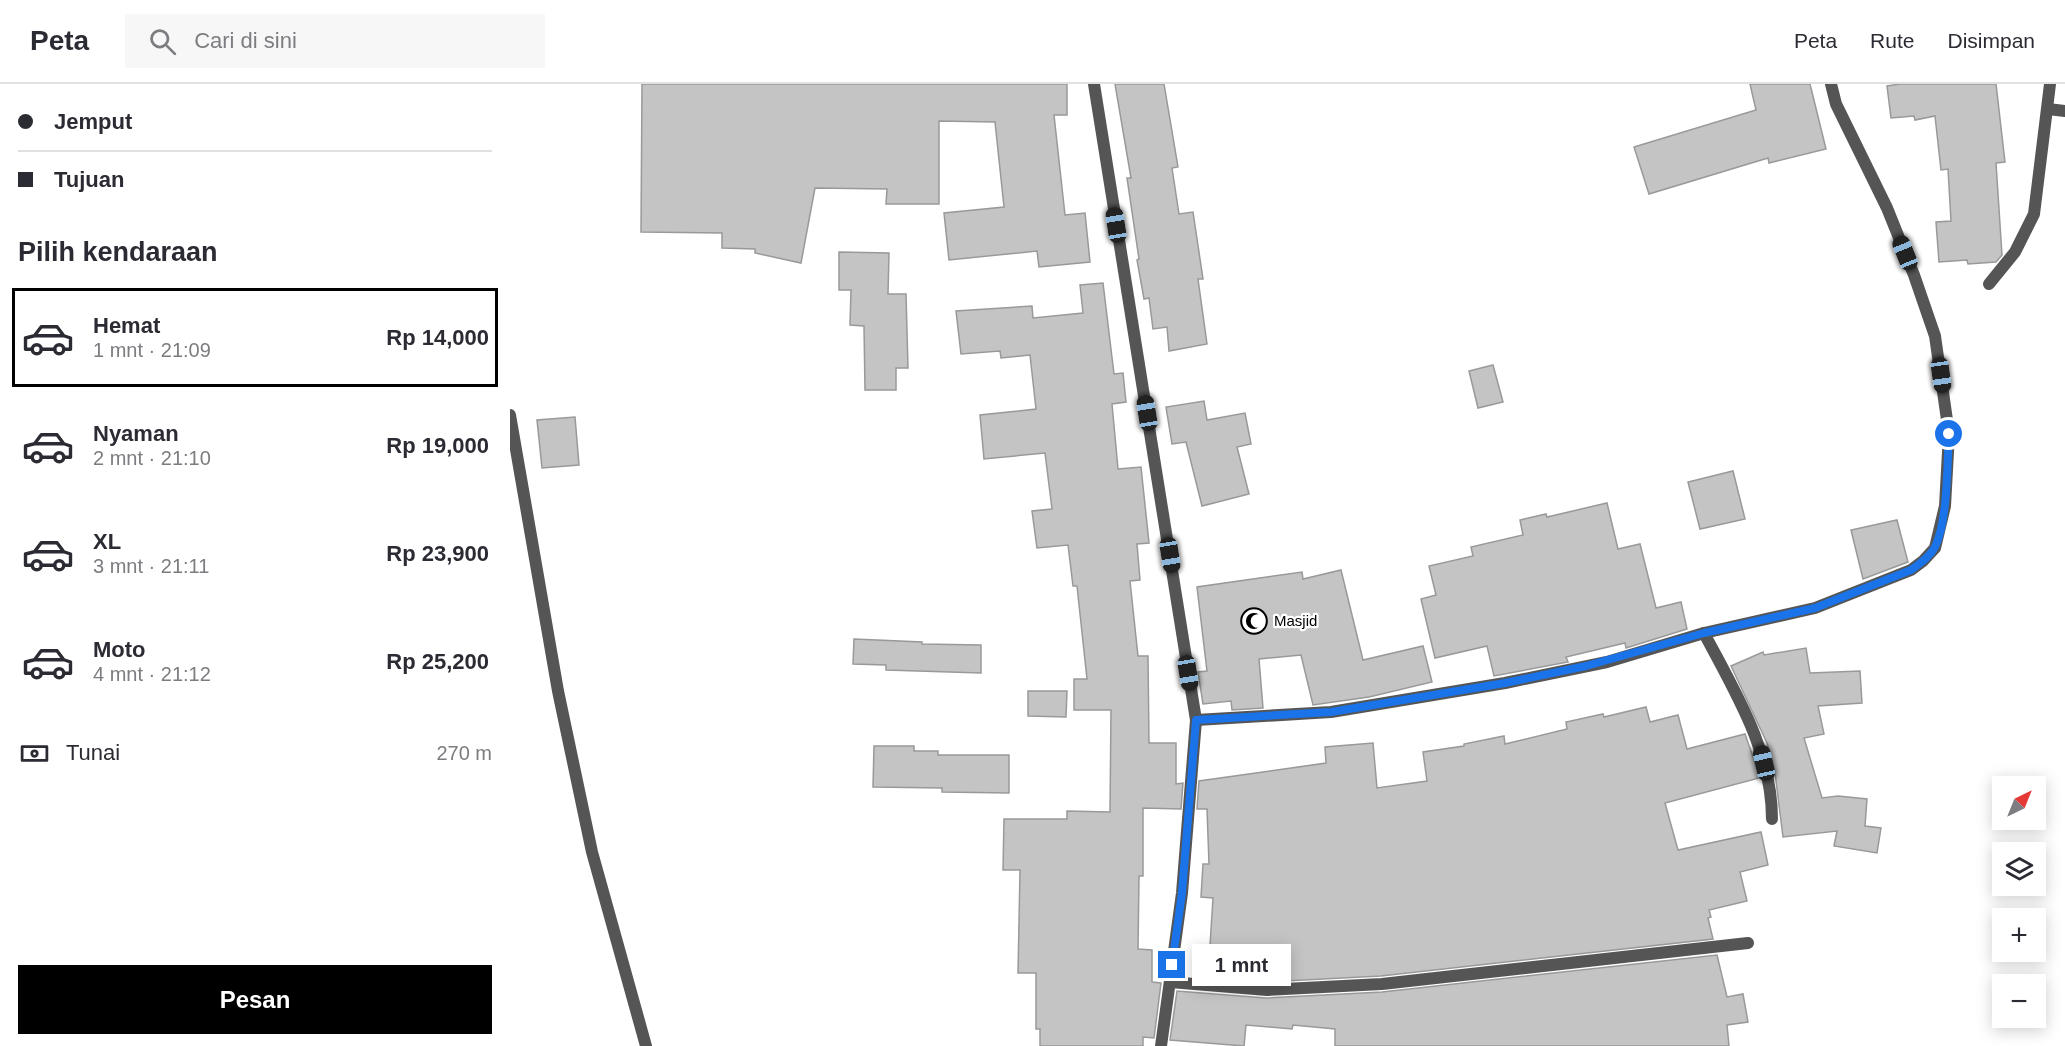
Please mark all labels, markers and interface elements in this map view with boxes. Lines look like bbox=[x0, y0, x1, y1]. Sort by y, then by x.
search box bbox=[125, 14, 545, 68]
text: Peta bbox=[30, 25, 89, 56]
icon: search bbox=[146, 25, 179, 58]
text: Cari di sini bbox=[194, 28, 297, 53]
text: Peta bbox=[1794, 29, 1837, 52]
text: Rute bbox=[1870, 29, 1914, 52]
text: Disimpan bbox=[1947, 29, 2035, 52]
text: Jemput bbox=[54, 109, 132, 134]
text: Tujuan bbox=[54, 167, 124, 192]
car bbox=[1104, 206, 1128, 244]
car bbox=[1890, 233, 1920, 273]
text: Pilih kendaraan bbox=[18, 237, 218, 267]
icon: car bbox=[21, 311, 75, 365]
text: Hemat bbox=[93, 313, 160, 338]
text: Rp 14,000 bbox=[386, 325, 489, 350]
text: 1 mnt · 21:09 bbox=[93, 339, 211, 361]
car bbox=[1930, 356, 1952, 394]
car bbox=[1135, 394, 1159, 432]
icon: car bbox=[21, 419, 75, 473]
route start bbox=[1935, 420, 1962, 447]
text: Nyaman bbox=[93, 421, 179, 446]
text: Rp 19,000 bbox=[386, 433, 489, 458]
text: 2 mnt · 21:10 bbox=[93, 447, 211, 469]
icon: car bbox=[21, 527, 75, 581]
text: XL bbox=[93, 529, 121, 554]
car bbox=[1158, 536, 1182, 574]
text: Rp 23,900 bbox=[386, 541, 489, 566]
text: 3 mnt · 21:11 bbox=[93, 555, 209, 577]
mosque icon: Masjid bbox=[1239, 606, 1269, 636]
place label: Masjid bbox=[1274, 612, 1317, 629]
icon: car bbox=[21, 635, 75, 689]
text: Moto bbox=[93, 637, 146, 662]
text: Rp 25,200 bbox=[386, 649, 489, 674]
car bbox=[1176, 654, 1200, 692]
text: 4 mnt · 21:12 bbox=[93, 663, 211, 685]
icon: cash bbox=[18, 737, 51, 770]
text: Tunai bbox=[66, 740, 120, 765]
text: 270 m bbox=[436, 742, 492, 764]
car bbox=[1751, 743, 1777, 783]
north arrow bbox=[1992, 776, 2046, 830]
map controls bbox=[1992, 776, 2046, 1028]
button: layers bbox=[1992, 842, 2046, 896]
button: + bbox=[1992, 908, 2046, 962]
callout: 1 mnt bbox=[1193, 944, 1292, 986]
route end bbox=[1158, 951, 1185, 978]
text: 1 mnt bbox=[1215, 954, 1268, 976]
button: Pesan bbox=[18, 965, 492, 1034]
button: − bbox=[1992, 974, 2046, 1028]

